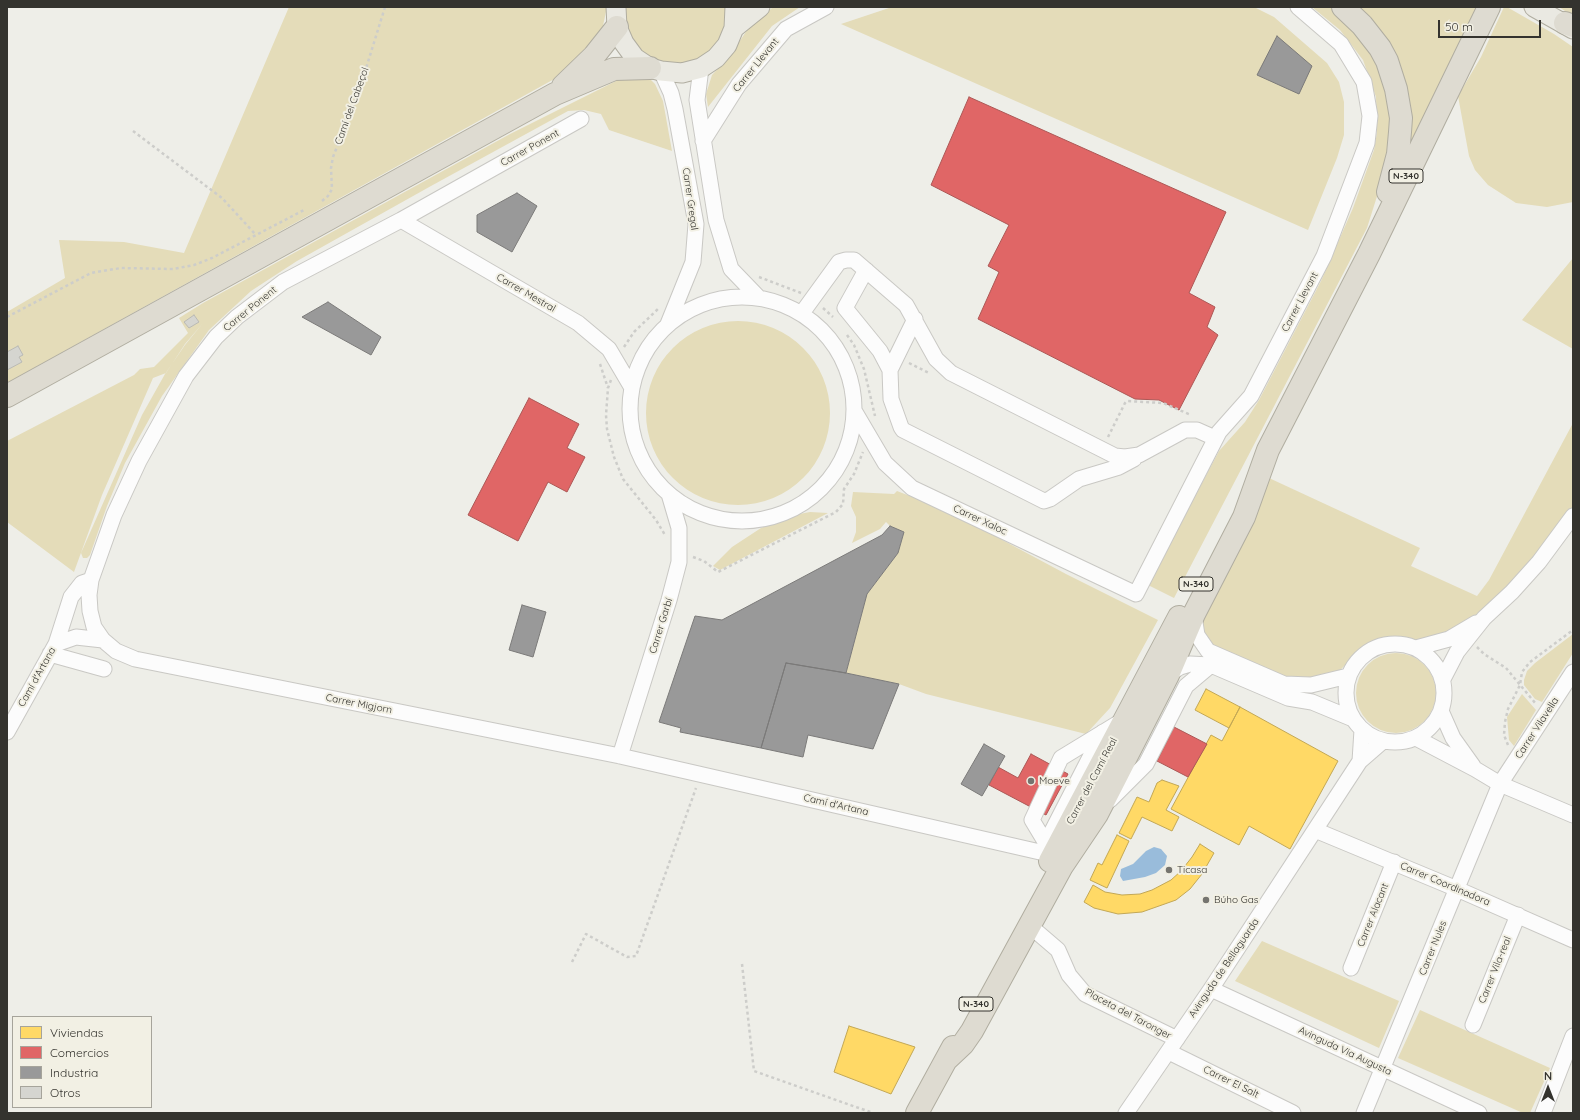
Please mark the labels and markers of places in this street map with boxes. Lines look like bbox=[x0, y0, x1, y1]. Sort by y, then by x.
place label: Moeve bbox=[1039, 775, 1070, 787]
marker: Moeve bbox=[1026, 776, 1036, 786]
place label: Ticasa bbox=[1177, 864, 1207, 876]
marker: Ticasa bbox=[1164, 865, 1174, 875]
place label: Búho Gas bbox=[1214, 894, 1258, 906]
marker: Búho Gas bbox=[1201, 895, 1211, 905]

